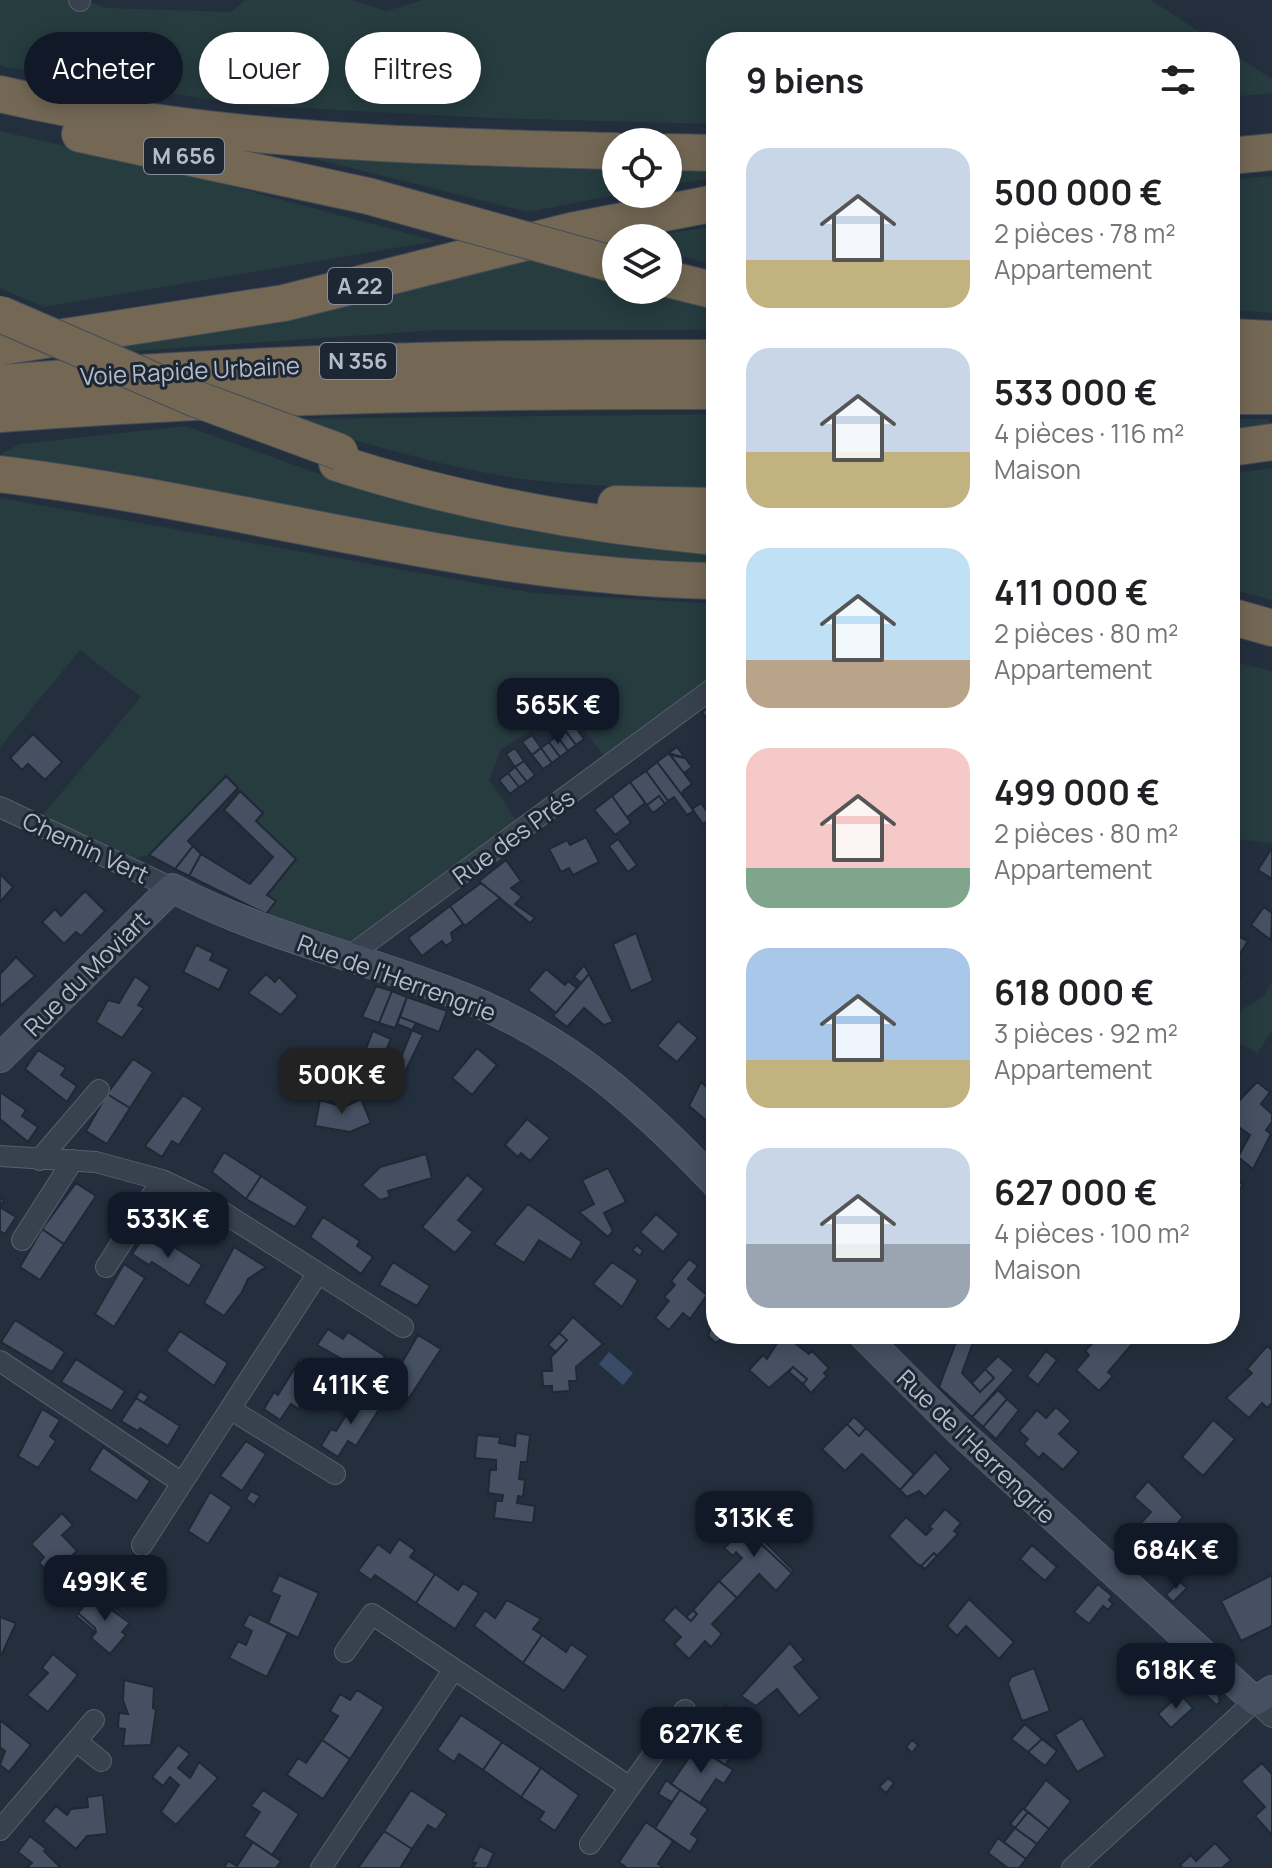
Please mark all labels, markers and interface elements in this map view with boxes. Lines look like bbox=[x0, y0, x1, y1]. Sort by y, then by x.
chip: Acheter bbox=[24, 32, 183, 104]
chip: Louer bbox=[199, 32, 329, 104]
chip: Filtres bbox=[345, 32, 481, 104]
text: 9 biens bbox=[746, 57, 864, 103]
icon: filters bbox=[1156, 58, 1200, 102]
map controls bbox=[602, 128, 682, 304]
button: locate bbox=[602, 128, 682, 208]
road number: M 656 bbox=[144, 138, 224, 174]
text: 500 000 € bbox=[994, 169, 1163, 215]
icon: home bbox=[810, 180, 906, 276]
text: 2 pièces · 78 m² bbox=[994, 215, 1176, 251]
button: layers bbox=[602, 224, 682, 304]
text: Appartement bbox=[994, 251, 1152, 287]
road number: A 22 bbox=[328, 268, 392, 304]
road number: N 356 bbox=[320, 343, 396, 379]
street label: Voie Rapide Urbaine bbox=[79, 348, 301, 392]
text: 533 000 € bbox=[994, 369, 1157, 415]
icon: home bbox=[810, 380, 906, 476]
text: 4 pièces · 116 m² bbox=[994, 415, 1184, 451]
text: Maison bbox=[994, 451, 1081, 487]
text: 411 000 € bbox=[994, 569, 1148, 615]
icon: home bbox=[810, 580, 906, 676]
text: 2 pièces · 80 m² bbox=[994, 615, 1178, 651]
text: Appartement bbox=[994, 651, 1152, 687]
pin: 565K € bbox=[493, 678, 623, 746]
text: 565K € bbox=[515, 686, 601, 722]
text: 499 000 € bbox=[994, 769, 1160, 815]
street label: Rue des Prés bbox=[445, 780, 581, 892]
icon: home bbox=[810, 780, 906, 876]
street label: Chemin Vert bbox=[18, 803, 154, 891]
text: 2 pièces · 80 m² bbox=[994, 815, 1178, 851]
text: Appartement bbox=[994, 851, 1152, 887]
street label: Rue du Moviart bbox=[16, 903, 156, 1043]
street label: Rue de l'Herrengrie bbox=[293, 926, 501, 1028]
text: 618 000 € bbox=[994, 969, 1154, 1015]
icon: home bbox=[810, 980, 906, 1076]
text: 3 pièces · 92 m² bbox=[994, 1015, 1178, 1051]
pin: 500K € bbox=[277, 1048, 407, 1116]
text: Appartement bbox=[994, 1051, 1152, 1087]
text: 500K € bbox=[298, 1056, 386, 1092]
text: 627 000 € bbox=[994, 1169, 1157, 1215]
icon: home bbox=[810, 1180, 906, 1276]
pin: 533K € bbox=[103, 1192, 233, 1260]
text: 533K € bbox=[126, 1200, 210, 1236]
text: 4 pièces · 100 m² bbox=[994, 1215, 1190, 1251]
text: Maison bbox=[994, 1251, 1081, 1287]
pin: 411K € bbox=[286, 1358, 416, 1426]
street label: Rue de l'Herrengrie bbox=[890, 1361, 1064, 1531]
text: 411K € bbox=[312, 1366, 390, 1402]
pin: 313K € bbox=[689, 1491, 819, 1559]
text: 313K € bbox=[714, 1499, 794, 1535]
pin: 684K € bbox=[1111, 1523, 1241, 1591]
text: 684K € bbox=[1132, 1531, 1220, 1567]
pin: 499K € bbox=[40, 1555, 170, 1623]
text: 499K € bbox=[62, 1563, 148, 1599]
pin: 618K € bbox=[1111, 1643, 1241, 1711]
text: 618K € bbox=[1135, 1651, 1217, 1687]
pin: 627K € bbox=[636, 1707, 766, 1775]
text: 627K € bbox=[659, 1715, 743, 1751]

